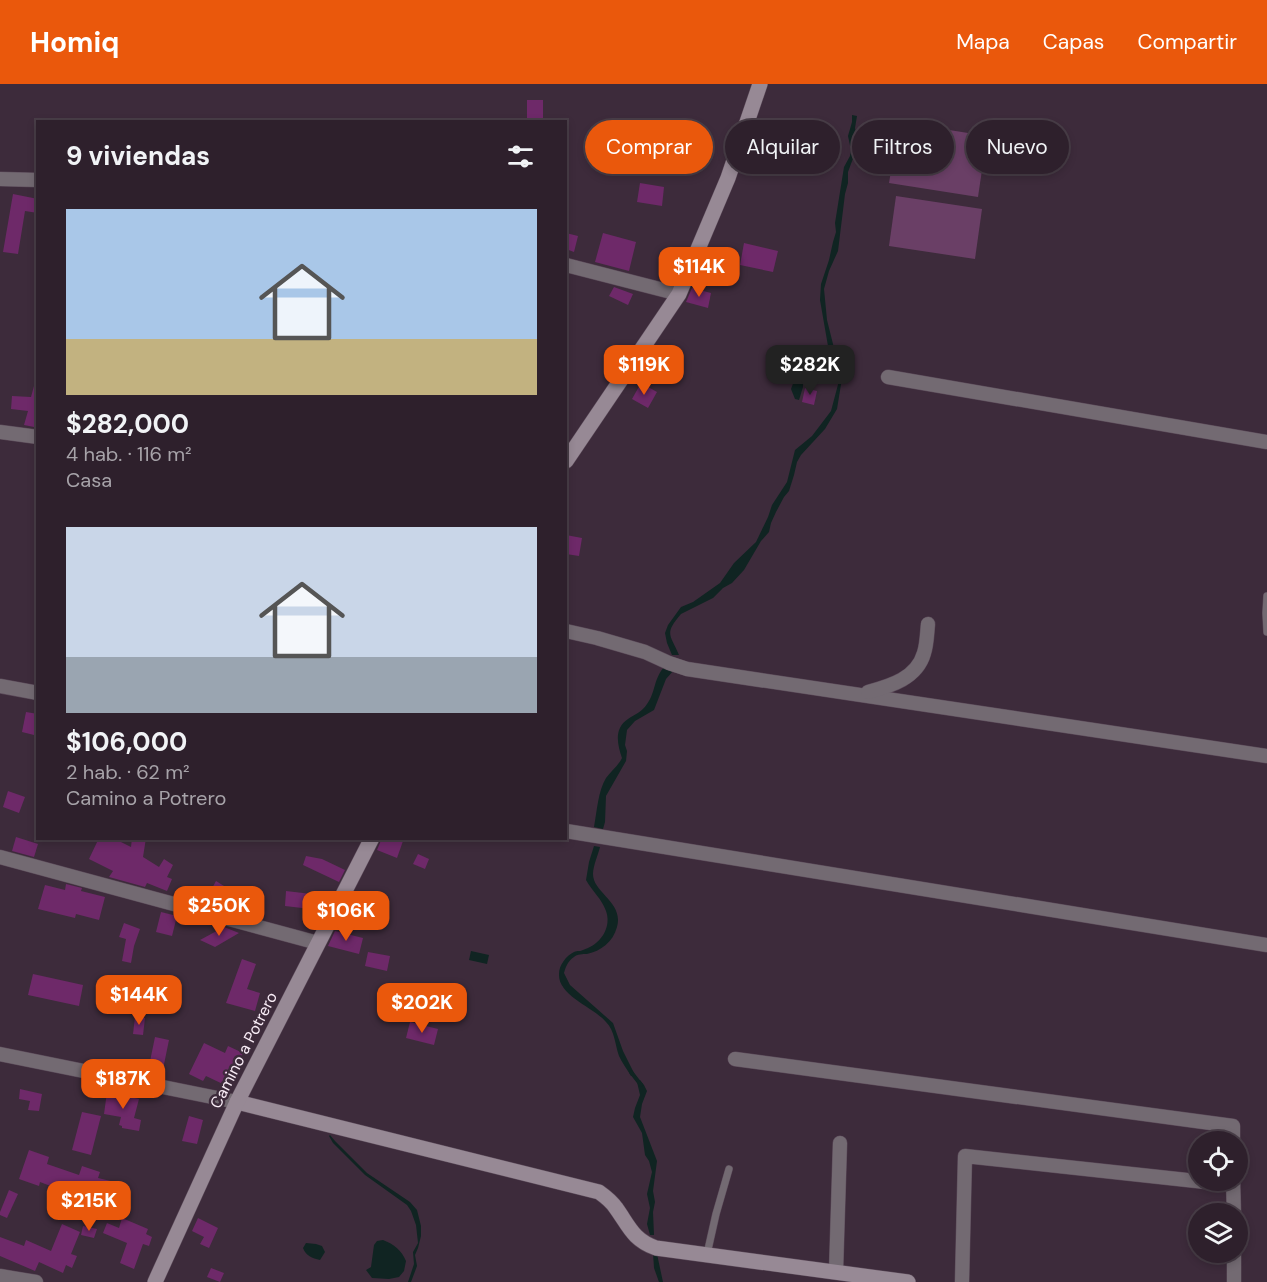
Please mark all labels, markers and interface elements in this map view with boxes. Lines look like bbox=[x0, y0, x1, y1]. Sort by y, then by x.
text: Homiq bbox=[30, 24, 119, 61]
text: Mapa bbox=[956, 28, 1010, 56]
text: Capas bbox=[1043, 28, 1104, 56]
text: Compartir bbox=[1137, 28, 1237, 56]
chip: Comprar bbox=[585, 120, 713, 174]
chip: Alquilar bbox=[725, 120, 840, 174]
chip: Filtros bbox=[852, 120, 954, 174]
chip: Nuevo bbox=[966, 120, 1069, 174]
text: 9 viviendas bbox=[66, 139, 210, 173]
icon: filters bbox=[504, 140, 537, 173]
pin: $114K bbox=[657, 247, 741, 298]
icon: home bbox=[248, 248, 356, 356]
text: $114K bbox=[673, 253, 725, 279]
pin: $119K bbox=[602, 345, 686, 396]
pin: $282K bbox=[768, 345, 852, 396]
text: $119K bbox=[618, 351, 670, 377]
text: $282K bbox=[780, 351, 840, 377]
text: $282,000 bbox=[66, 407, 189, 441]
text: 4 hab. · 116 m² bbox=[66, 441, 192, 467]
text: Casa bbox=[66, 467, 112, 493]
icon: home bbox=[248, 566, 356, 674]
text: $106,000 bbox=[66, 725, 187, 759]
text: 2 hab. · 62 m² bbox=[66, 759, 190, 785]
text: Camino a Potrero bbox=[66, 785, 226, 811]
pin: $250K bbox=[177, 886, 261, 937]
pin: $106K bbox=[304, 891, 388, 942]
text: $250K bbox=[187, 892, 251, 918]
text: $106K bbox=[316, 897, 376, 923]
pin: $144K bbox=[97, 975, 181, 1026]
text: $144K bbox=[110, 981, 168, 1007]
pin: $202K bbox=[380, 983, 464, 1034]
street label: Camino a Potrero bbox=[205, 988, 282, 1112]
text: $202K bbox=[391, 989, 453, 1015]
pin: $187K bbox=[81, 1059, 165, 1110]
text: $187K bbox=[95, 1065, 151, 1091]
map controls bbox=[1188, 1131, 1248, 1263]
button: locate bbox=[1188, 1131, 1248, 1191]
pin: $215K bbox=[47, 1181, 131, 1232]
text: $215K bbox=[61, 1187, 117, 1213]
button: layers bbox=[1188, 1203, 1248, 1263]

